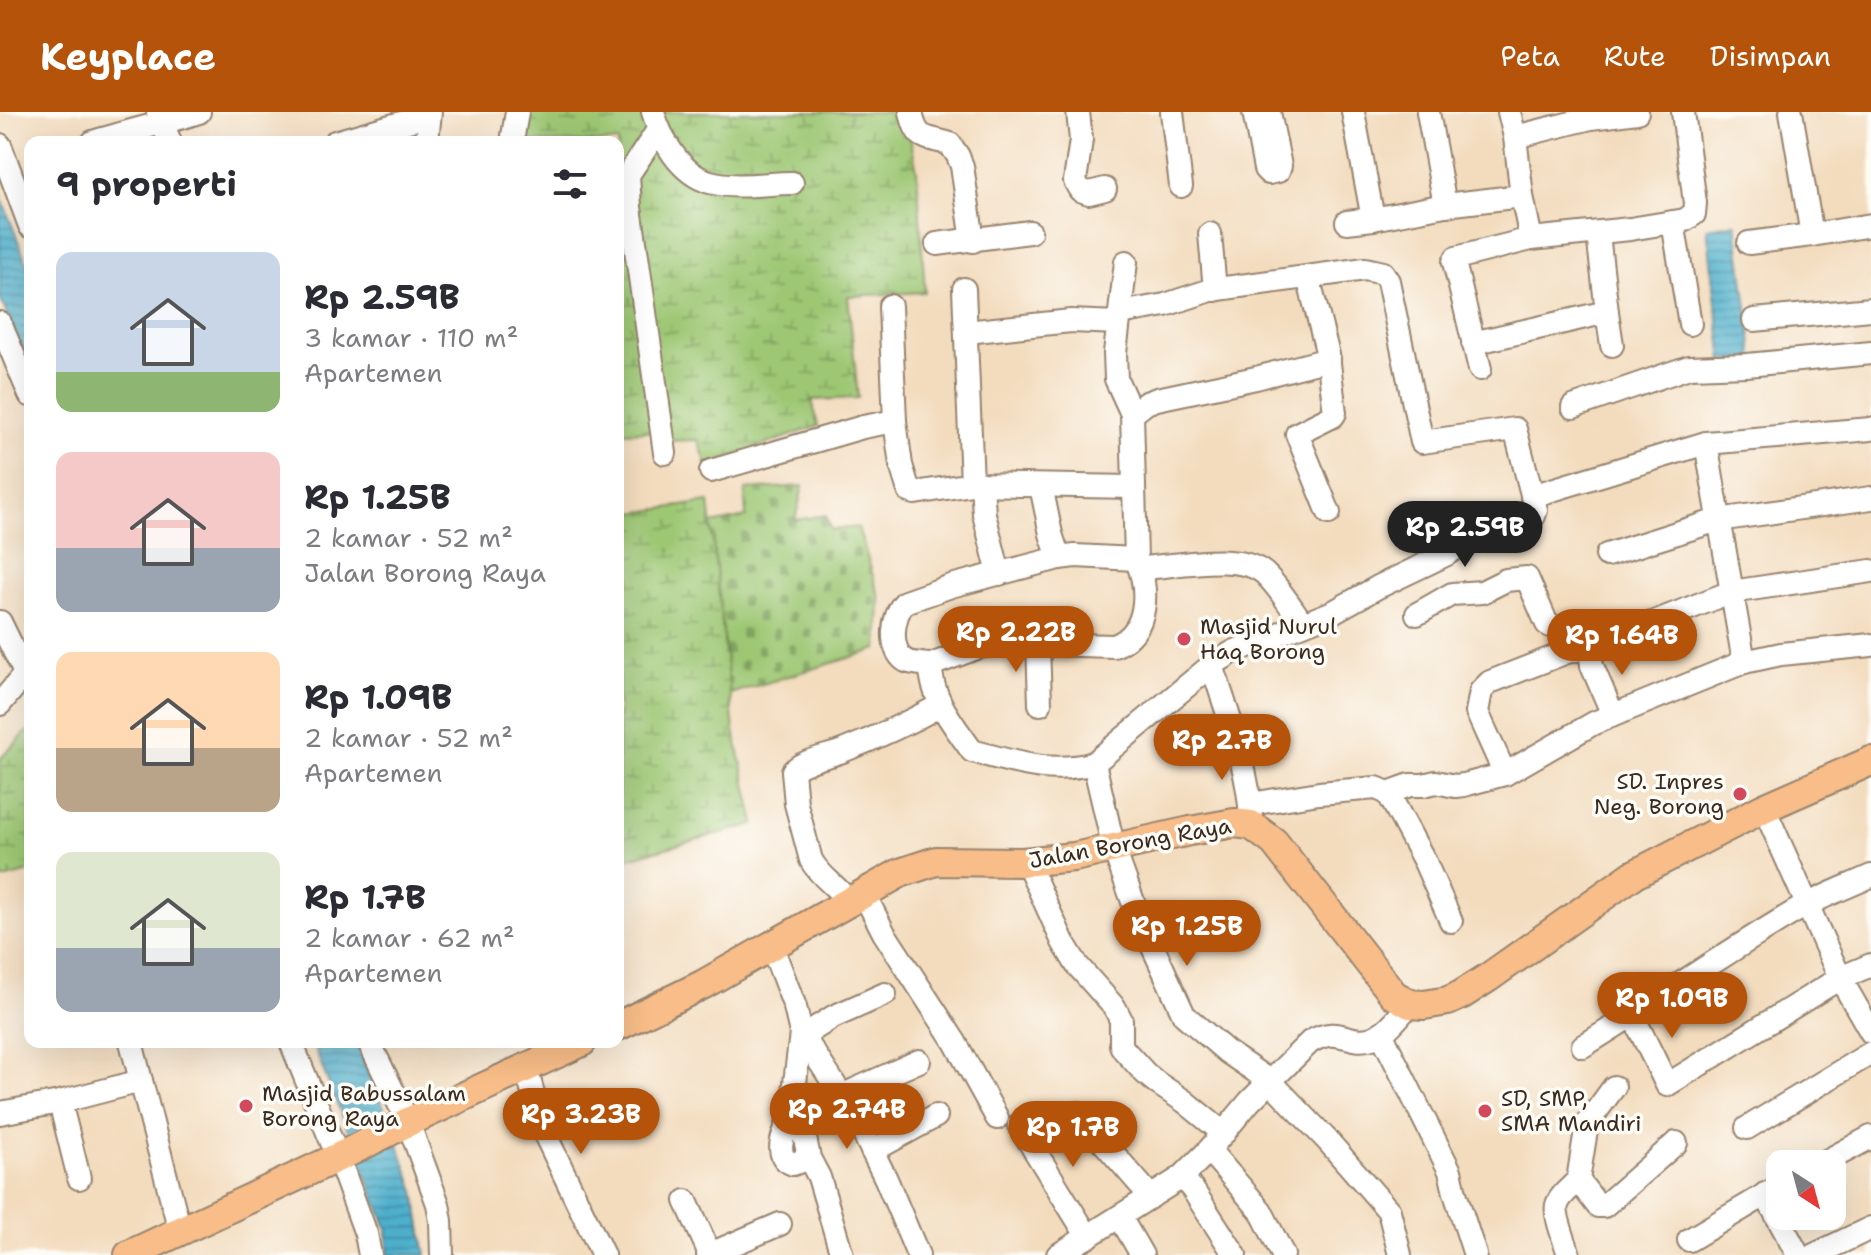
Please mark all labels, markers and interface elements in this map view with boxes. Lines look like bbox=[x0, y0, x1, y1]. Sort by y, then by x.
text: Keyplace bbox=[40, 31, 216, 82]
text: Peta bbox=[1500, 37, 1560, 75]
text: Rute bbox=[1604, 37, 1666, 75]
text: Disimpan bbox=[1710, 37, 1831, 75]
text: 9 properti bbox=[56, 161, 237, 207]
icon: filters bbox=[548, 162, 592, 206]
text: Rp 2.59B bbox=[304, 274, 460, 320]
icon: home bbox=[120, 284, 216, 380]
text: 3 kamar · 110 m² bbox=[304, 320, 518, 355]
text: Apartemen bbox=[304, 355, 443, 390]
text: Rp 1.25B bbox=[304, 474, 451, 520]
icon: home bbox=[120, 484, 216, 580]
pin: Rp 2.59B bbox=[1382, 501, 1548, 569]
text: Rp 2.59B bbox=[1405, 509, 1525, 544]
text: 2 kamar · 52 m² bbox=[304, 520, 513, 555]
text: Jalan Borong Raya bbox=[304, 555, 546, 590]
pin: Rp 2.22B bbox=[933, 606, 1099, 674]
pin: Rp 1.64B bbox=[1539, 609, 1705, 677]
place label: Masjid Nurul Haq Borong bbox=[1200, 612, 1337, 666]
text: Rp 2.22B bbox=[956, 614, 1076, 649]
text: Rp 1.64B bbox=[1565, 617, 1679, 652]
marker: Masjid Nurul Haq Borong bbox=[1175, 630, 1193, 648]
text: Rp 1.09B bbox=[304, 674, 452, 720]
icon: home bbox=[120, 684, 216, 780]
pin: Rp 2.7B bbox=[1148, 714, 1296, 782]
text: 2 kamar · 52 m² bbox=[304, 720, 513, 755]
text: Rp 2.7B bbox=[1172, 722, 1272, 757]
text: Apartemen bbox=[304, 755, 443, 790]
place label: SD. Inpres Neg. Borong bbox=[1594, 767, 1724, 821]
marker: SD. Inpres Neg. Borong bbox=[1731, 785, 1749, 803]
street label: Jalan Borong Raya bbox=[1027, 811, 1234, 875]
text: Rp 1.7B bbox=[304, 874, 426, 920]
icon: home bbox=[120, 884, 216, 980]
pin: Rp 1.25B bbox=[1104, 900, 1270, 968]
text: Rp 1.25B bbox=[1131, 908, 1243, 943]
text: 2 kamar · 62 m² bbox=[304, 920, 515, 955]
text: Apartemen bbox=[304, 955, 443, 990]
pin: Rp 1.09B bbox=[1589, 972, 1755, 1040]
text: Rp 1.09B bbox=[1615, 980, 1729, 1015]
place label: Masjid Babussalam Borong Raya bbox=[262, 1079, 466, 1133]
pin: Rp 2.74B bbox=[764, 1083, 930, 1151]
place label: SD, SMP, SMA Mandiri bbox=[1501, 1084, 1642, 1138]
pin: Rp 3.23B bbox=[498, 1088, 664, 1156]
text: Rp 2.74B bbox=[788, 1091, 906, 1126]
text: Rp 3.23B bbox=[521, 1096, 641, 1131]
marker: Masjid Babussalam Borong Raya bbox=[237, 1097, 255, 1115]
pin: Rp 1.7B bbox=[999, 1101, 1147, 1169]
marker: SD, SMP, SMA Mandiri bbox=[1476, 1102, 1494, 1120]
text: Rp 1.7B bbox=[1026, 1109, 1120, 1144]
north arrow bbox=[1766, 1150, 1846, 1230]
map controls bbox=[1766, 1150, 1846, 1230]

